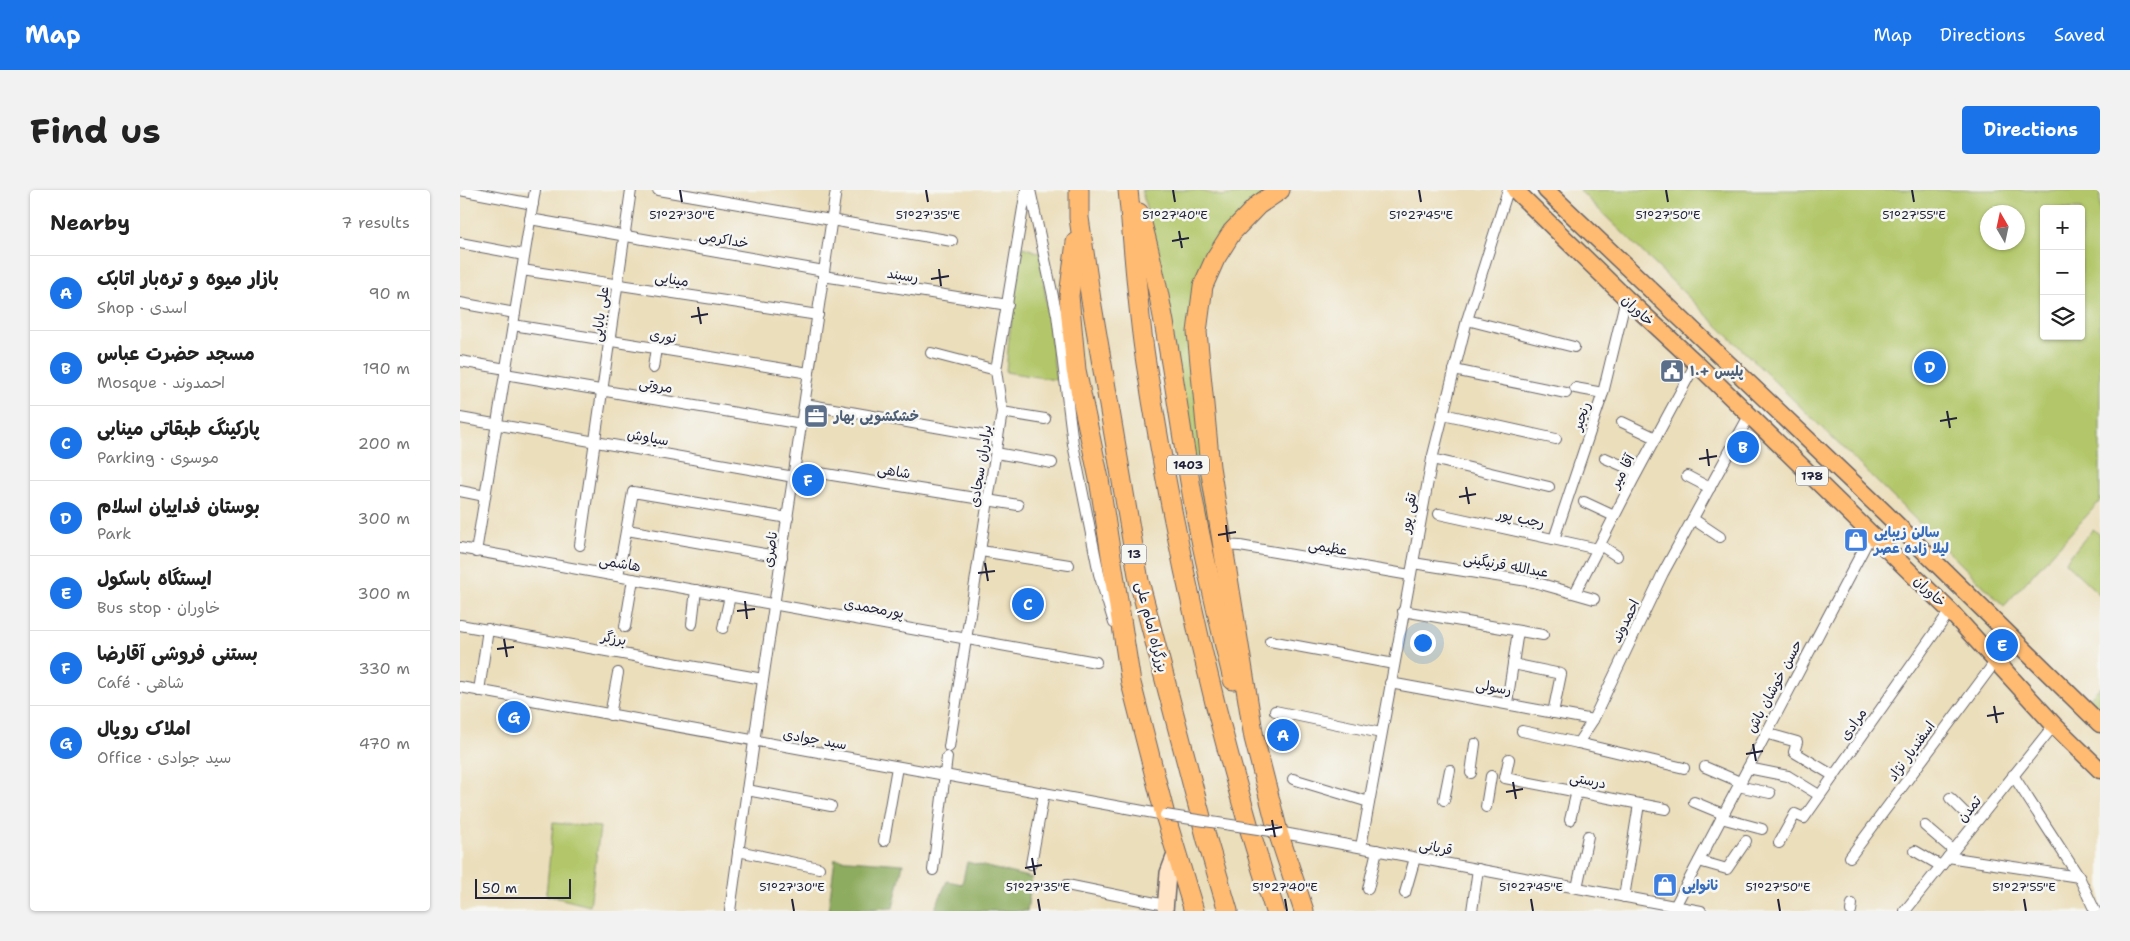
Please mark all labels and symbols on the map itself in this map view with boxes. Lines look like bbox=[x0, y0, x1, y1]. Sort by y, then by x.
north arrow bbox=[1980, 205, 2025, 250]
text: 51°27'30"E bbox=[649, 207, 715, 223]
text: 51°27'35"E bbox=[896, 207, 960, 223]
text: 51°27'40"E bbox=[1142, 207, 1208, 223]
text: 51°27'45"E bbox=[1389, 207, 1453, 223]
text: 51°27'50"E bbox=[1635, 207, 1701, 223]
text: 51°27'55"E bbox=[1882, 207, 1946, 223]
street label: خداکرمی bbox=[698, 226, 750, 252]
street label: رسبند bbox=[886, 264, 920, 286]
street label: مینایی bbox=[654, 267, 690, 291]
street label: علی بابایی bbox=[587, 285, 613, 343]
street label: خاوران bbox=[1617, 291, 1658, 330]
street label: نوری bbox=[648, 325, 678, 347]
pin: D bbox=[1914, 348, 1946, 386]
public building icon: پلیس +۱۰ bbox=[1659, 358, 1685, 384]
place label: پلیس +۱۰ bbox=[1690, 362, 1743, 380]
street label: مروتی bbox=[638, 373, 674, 397]
street label: رنجبر bbox=[1567, 399, 1594, 434]
office icon: خشکشویی بهار bbox=[803, 403, 829, 429]
place label: خشکشویی بهار bbox=[832, 407, 919, 426]
street label: برادران سجادی bbox=[965, 423, 995, 509]
street label: سیاوش bbox=[626, 424, 670, 450]
pin: B bbox=[1727, 428, 1759, 466]
street label: آقا میر bbox=[1605, 450, 1639, 492]
road number: 1403 bbox=[1167, 456, 1209, 474]
street label: شاهی bbox=[876, 460, 912, 482]
pin: F bbox=[792, 461, 824, 499]
road number: 178 bbox=[1796, 466, 1828, 486]
street label: تقی پور bbox=[1395, 491, 1422, 536]
street label: رجب پور bbox=[1495, 504, 1546, 533]
place label: سالن زیبایی لیلا زاده عصر bbox=[1872, 523, 1949, 557]
shop icon: سالن زیبایی لیلا زاده عصر bbox=[1843, 527, 1869, 553]
street label: ناصری bbox=[759, 529, 781, 569]
street label: عظیمی bbox=[1307, 535, 1349, 559]
road number: 13 bbox=[1122, 544, 1146, 564]
street label: عبدالله قرنیگینی bbox=[1462, 549, 1550, 581]
street label: هاشمی bbox=[598, 550, 642, 576]
street label: خاوران bbox=[1909, 571, 1950, 611]
street label: بزرگراه امام علی bbox=[1130, 580, 1172, 675]
pin: C bbox=[1012, 585, 1044, 623]
street label: پورمحمدی bbox=[842, 594, 905, 623]
street label: احمدوند bbox=[1607, 596, 1643, 646]
pin: E bbox=[1986, 626, 2018, 664]
street label: برزگر bbox=[599, 627, 628, 649]
your location bbox=[1410, 630, 1436, 656]
street label: حسن خوشان باش bbox=[1742, 636, 1806, 736]
street label: رسولی bbox=[1475, 675, 1513, 699]
pin: G bbox=[498, 698, 530, 736]
street label: مرادی bbox=[1836, 704, 1870, 744]
pin: A bbox=[1267, 716, 1299, 754]
street label: اسفندیار نژاد bbox=[1883, 717, 1939, 785]
street label: سید جوادی bbox=[782, 725, 848, 753]
street label: درستی bbox=[1568, 768, 1608, 792]
street label: تمدن bbox=[1953, 791, 1986, 826]
street label: قربانی bbox=[1418, 835, 1454, 859]
shop icon: نانوایی bbox=[1652, 872, 1678, 898]
scale bar bbox=[475, 876, 571, 899]
place label: نانوایی bbox=[1682, 876, 1719, 895]
text: 51°27'30"E bbox=[759, 879, 825, 895]
text: 51°27'35"E bbox=[1006, 879, 1070, 895]
text: 51°27'40"E bbox=[1252, 879, 1318, 895]
text: 51°27'45"E bbox=[1499, 879, 1563, 895]
text: 51°27'50"E bbox=[1745, 879, 1811, 895]
text: 51°27'55"E bbox=[1992, 879, 2056, 895]

